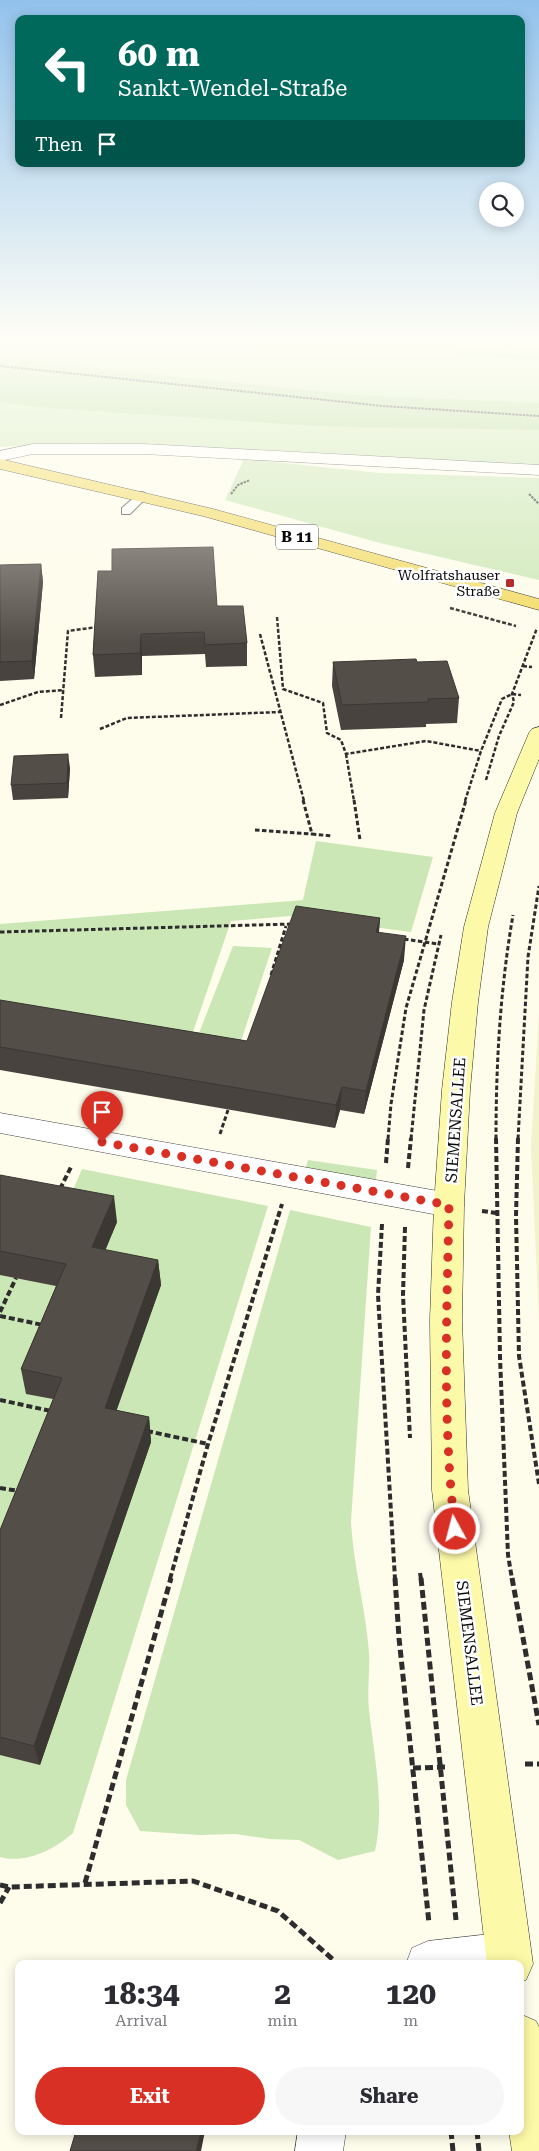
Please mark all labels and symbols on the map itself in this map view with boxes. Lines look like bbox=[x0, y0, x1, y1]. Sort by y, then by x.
road number: B 11 bbox=[276, 524, 318, 550]
place label: Wolfratshauser Straße bbox=[398, 567, 500, 599]
marker: Wolfratshauser Straße bbox=[504, 577, 516, 589]
street label: SIEMENSALLEE bbox=[442, 1057, 469, 1183]
pin bbox=[81, 1091, 123, 1142]
position arrow bbox=[428, 1502, 480, 1554]
street label: SIEMENSALLEE bbox=[452, 1579, 487, 1707]

